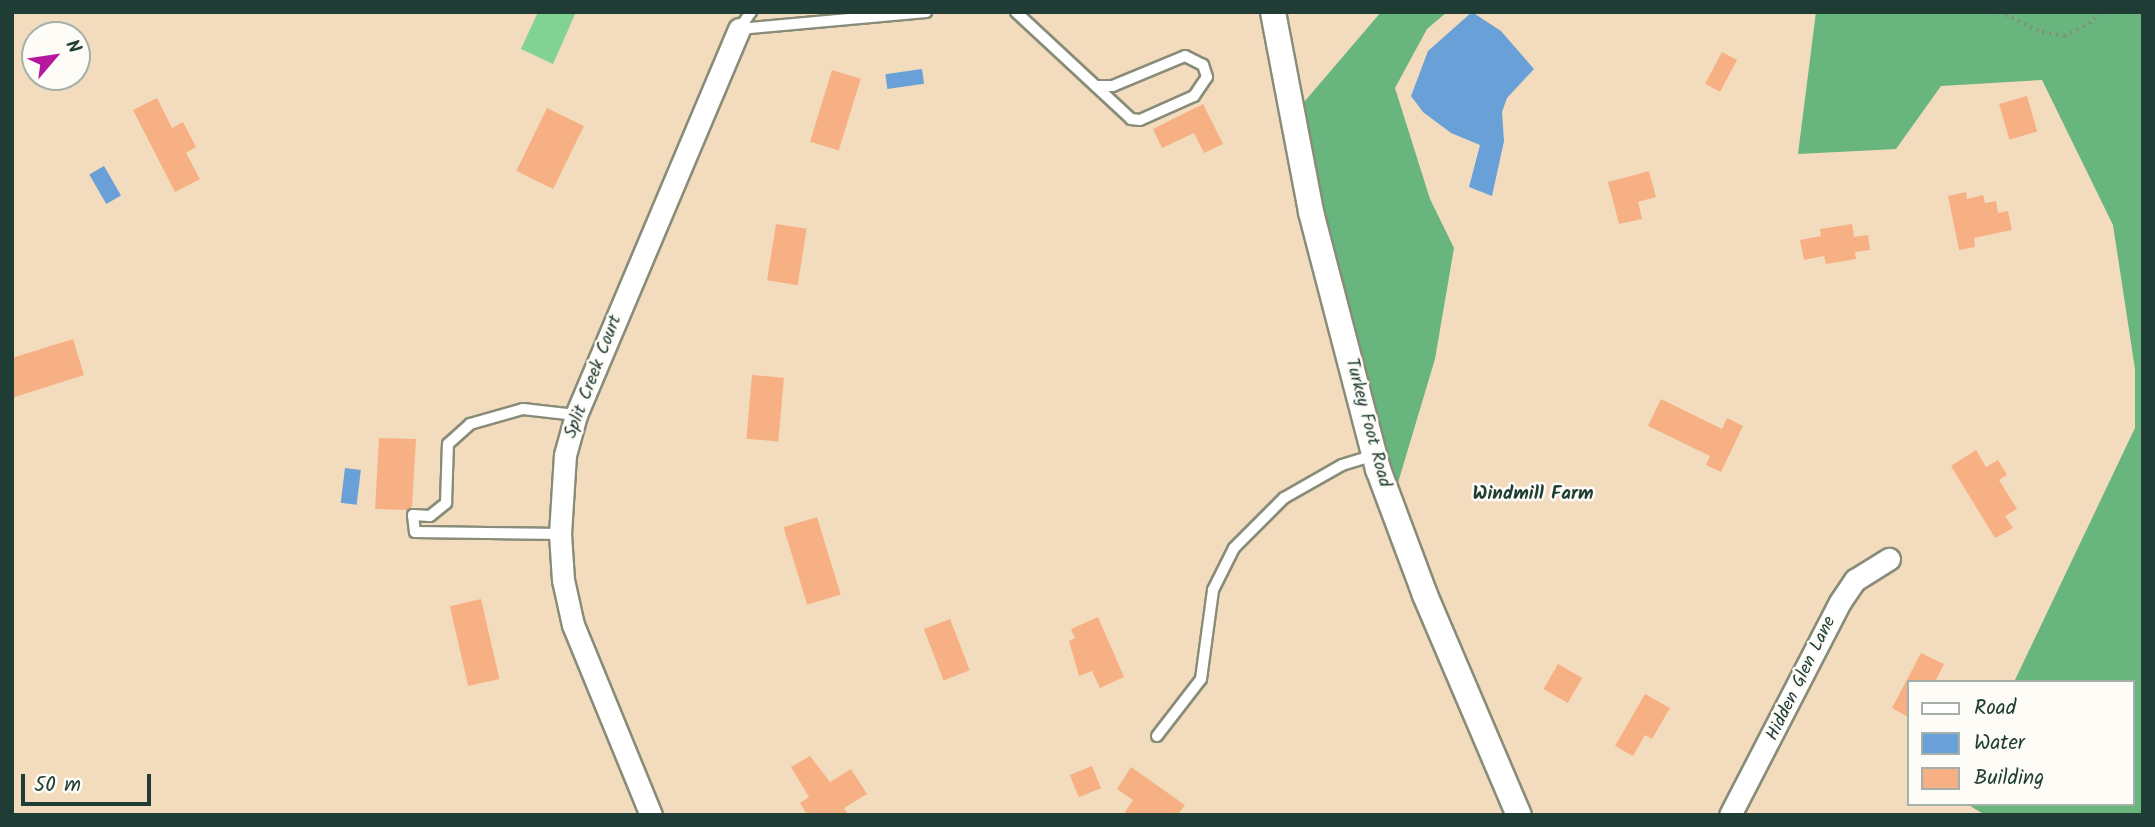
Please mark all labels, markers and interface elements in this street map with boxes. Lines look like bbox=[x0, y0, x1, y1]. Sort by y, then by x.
north arrow bbox=[21, 21, 91, 91]
text: N bbox=[57, 34, 89, 59]
street label: Split Creek Court bbox=[561, 312, 627, 442]
street label: Turkey Foot Road bbox=[1339, 356, 1395, 490]
district label: Windmill Farm bbox=[1473, 484, 1593, 506]
street label: Hidden Glen Lane bbox=[1763, 613, 1841, 745]
legend bbox=[1906, 680, 2134, 806]
text: Road bbox=[1974, 692, 2016, 725]
text: Water bbox=[1974, 727, 2025, 760]
scale bar bbox=[24, 760, 154, 804]
text: Building bbox=[1974, 762, 2044, 795]
text: 50 m bbox=[34, 769, 81, 802]

